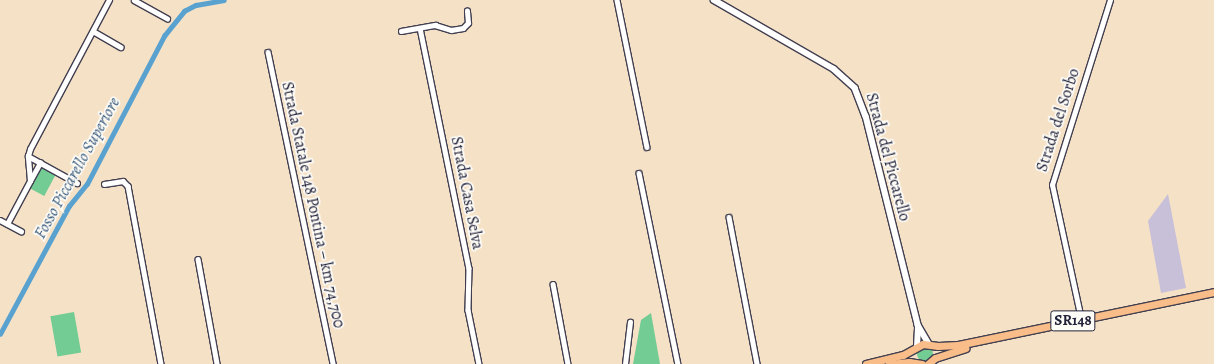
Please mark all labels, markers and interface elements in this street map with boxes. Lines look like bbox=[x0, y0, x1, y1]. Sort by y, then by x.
street label: Strada del Sorbo bbox=[1032, 66, 1084, 174]
street label: Strada Statale 148 Pontina – km 74,700 bbox=[277, 80, 349, 330]
street label: Strada del Piccarello bbox=[862, 91, 914, 223]
water label: Fosso Piccarello Superiore bbox=[30, 94, 124, 242]
street label: Strada Casa Selva bbox=[447, 135, 487, 251]
road number: SR148 bbox=[1050, 308, 1096, 334]

